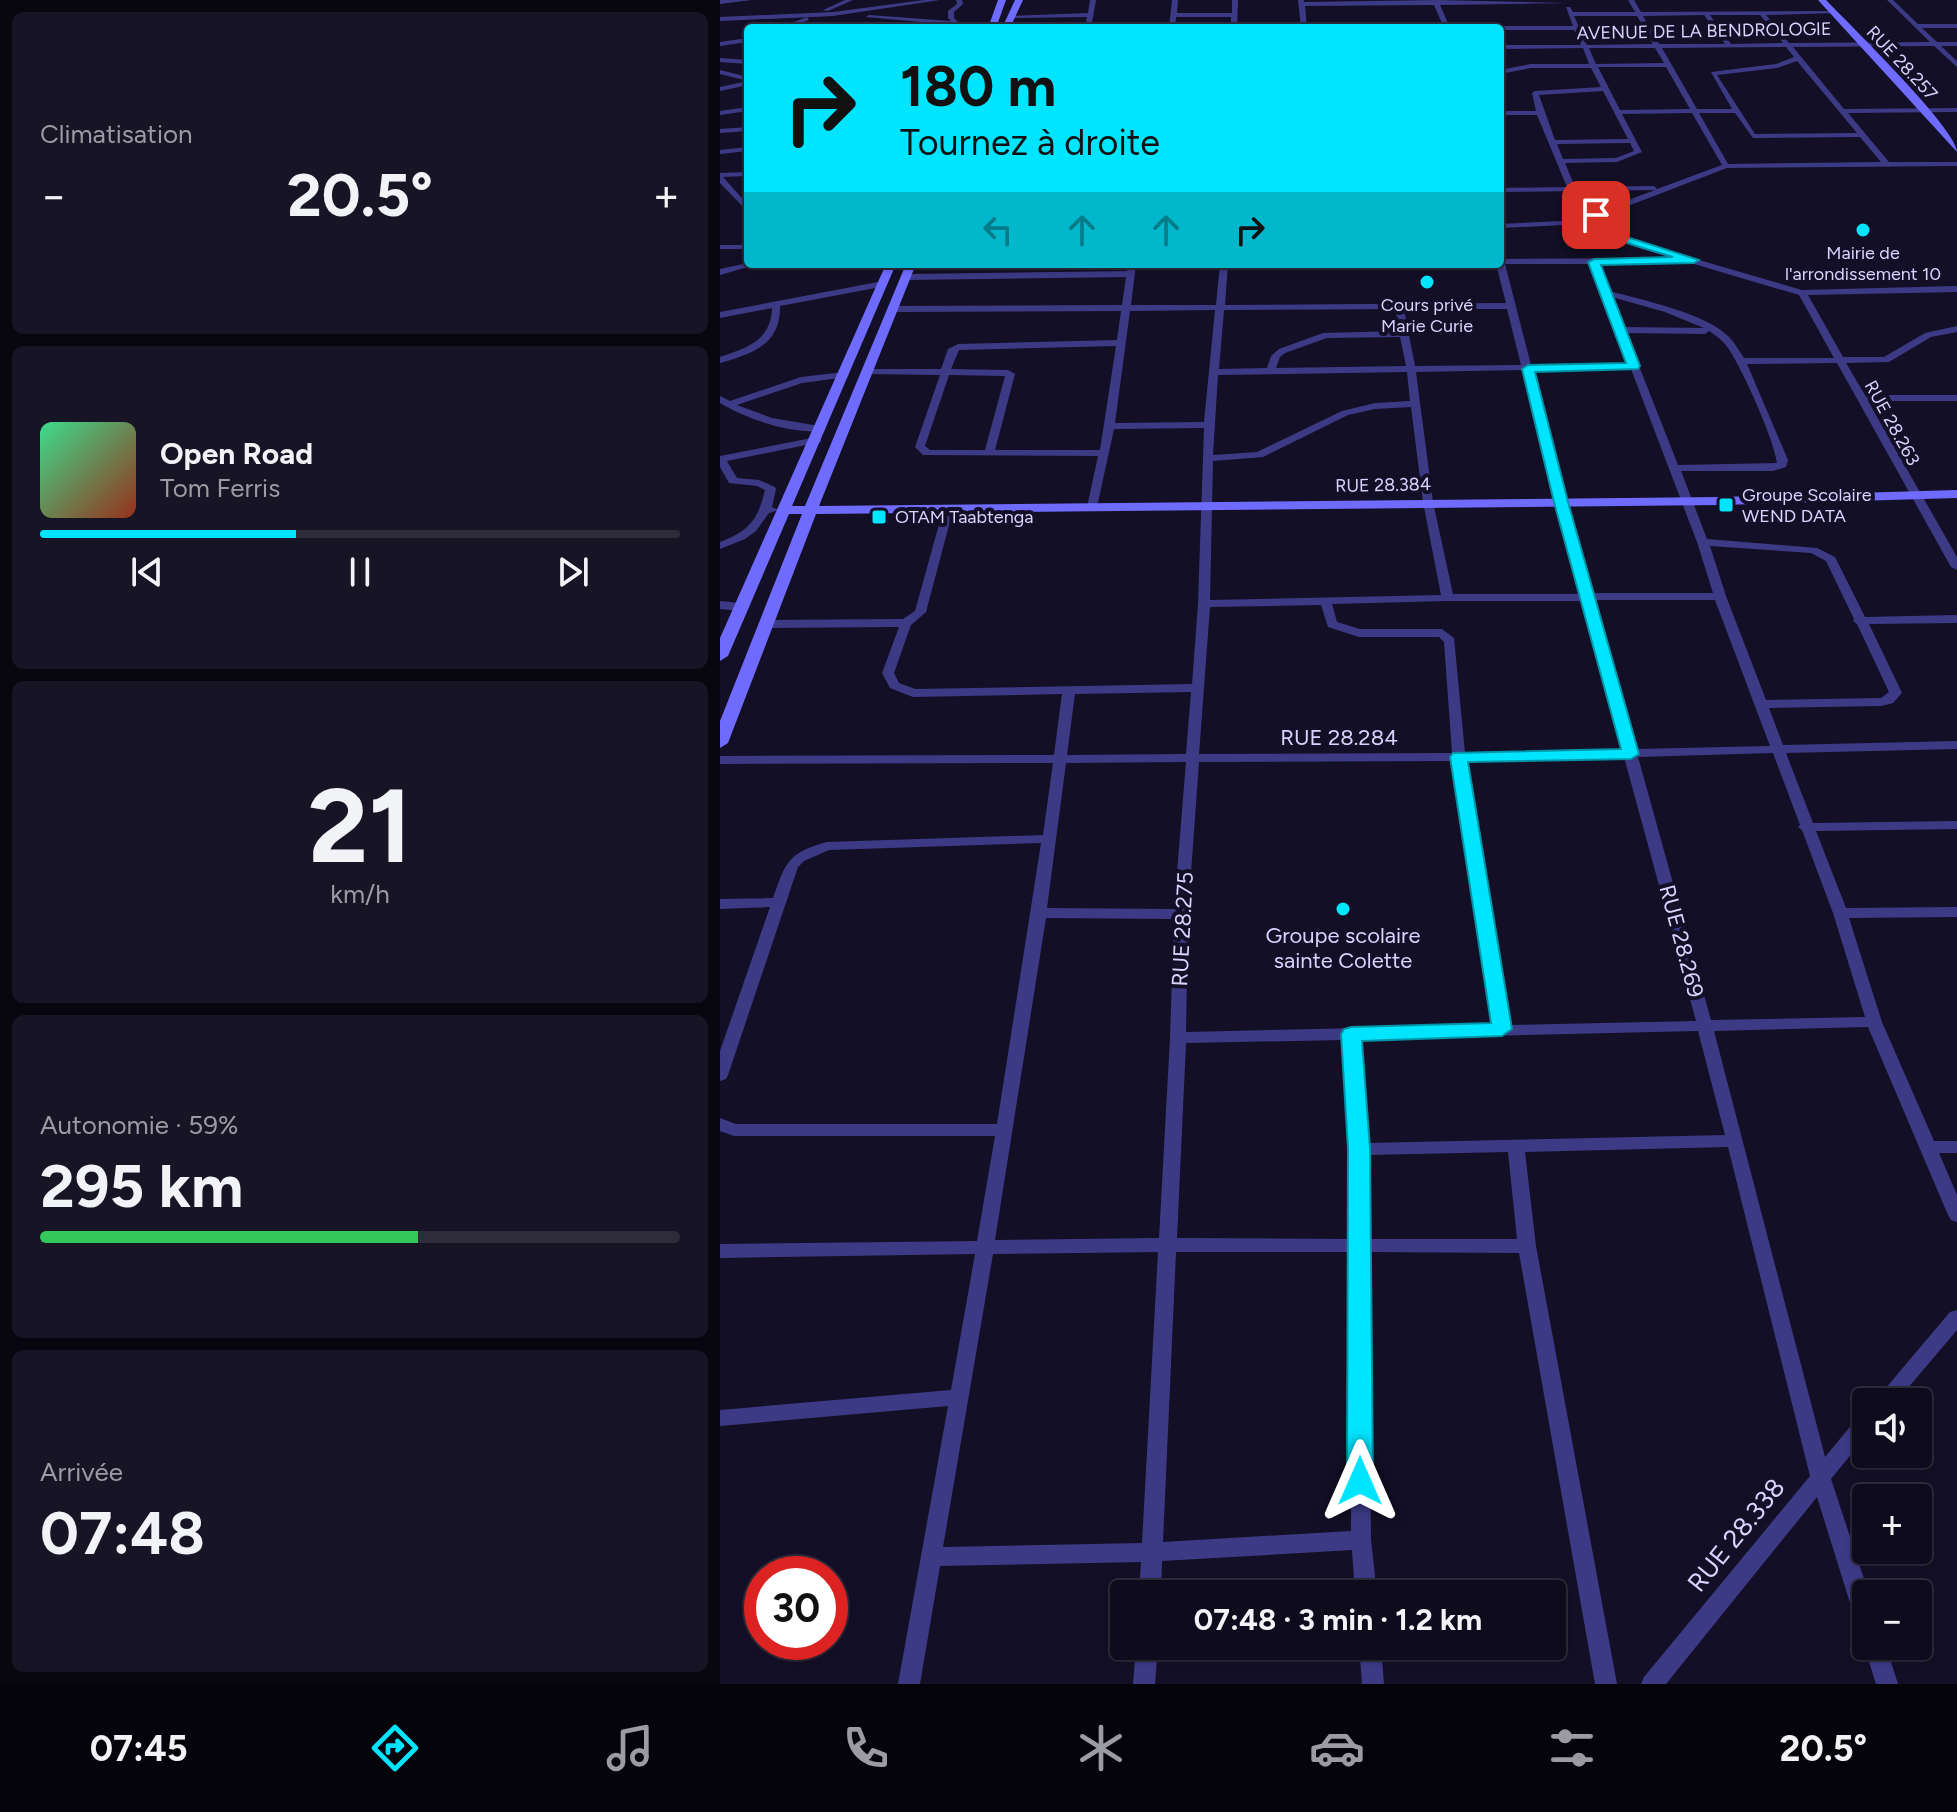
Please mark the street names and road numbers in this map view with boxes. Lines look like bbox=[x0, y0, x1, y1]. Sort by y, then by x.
street label: AVENUE DE LA BENDROLOGIE bbox=[1576, 18, 1832, 44]
street label: RUE 28.257 bbox=[1862, 21, 1942, 105]
street label: RUE 28.263 bbox=[1860, 377, 1924, 469]
street label: RUE 28.384 bbox=[1335, 473, 1431, 497]
street label: RUE 28.284 bbox=[1280, 724, 1398, 751]
street label: RUE 28.275 bbox=[1166, 871, 1199, 987]
street label: RUE 28.269 bbox=[1654, 882, 1709, 1000]
street label: RUE 28.338 bbox=[1681, 1472, 1791, 1598]

